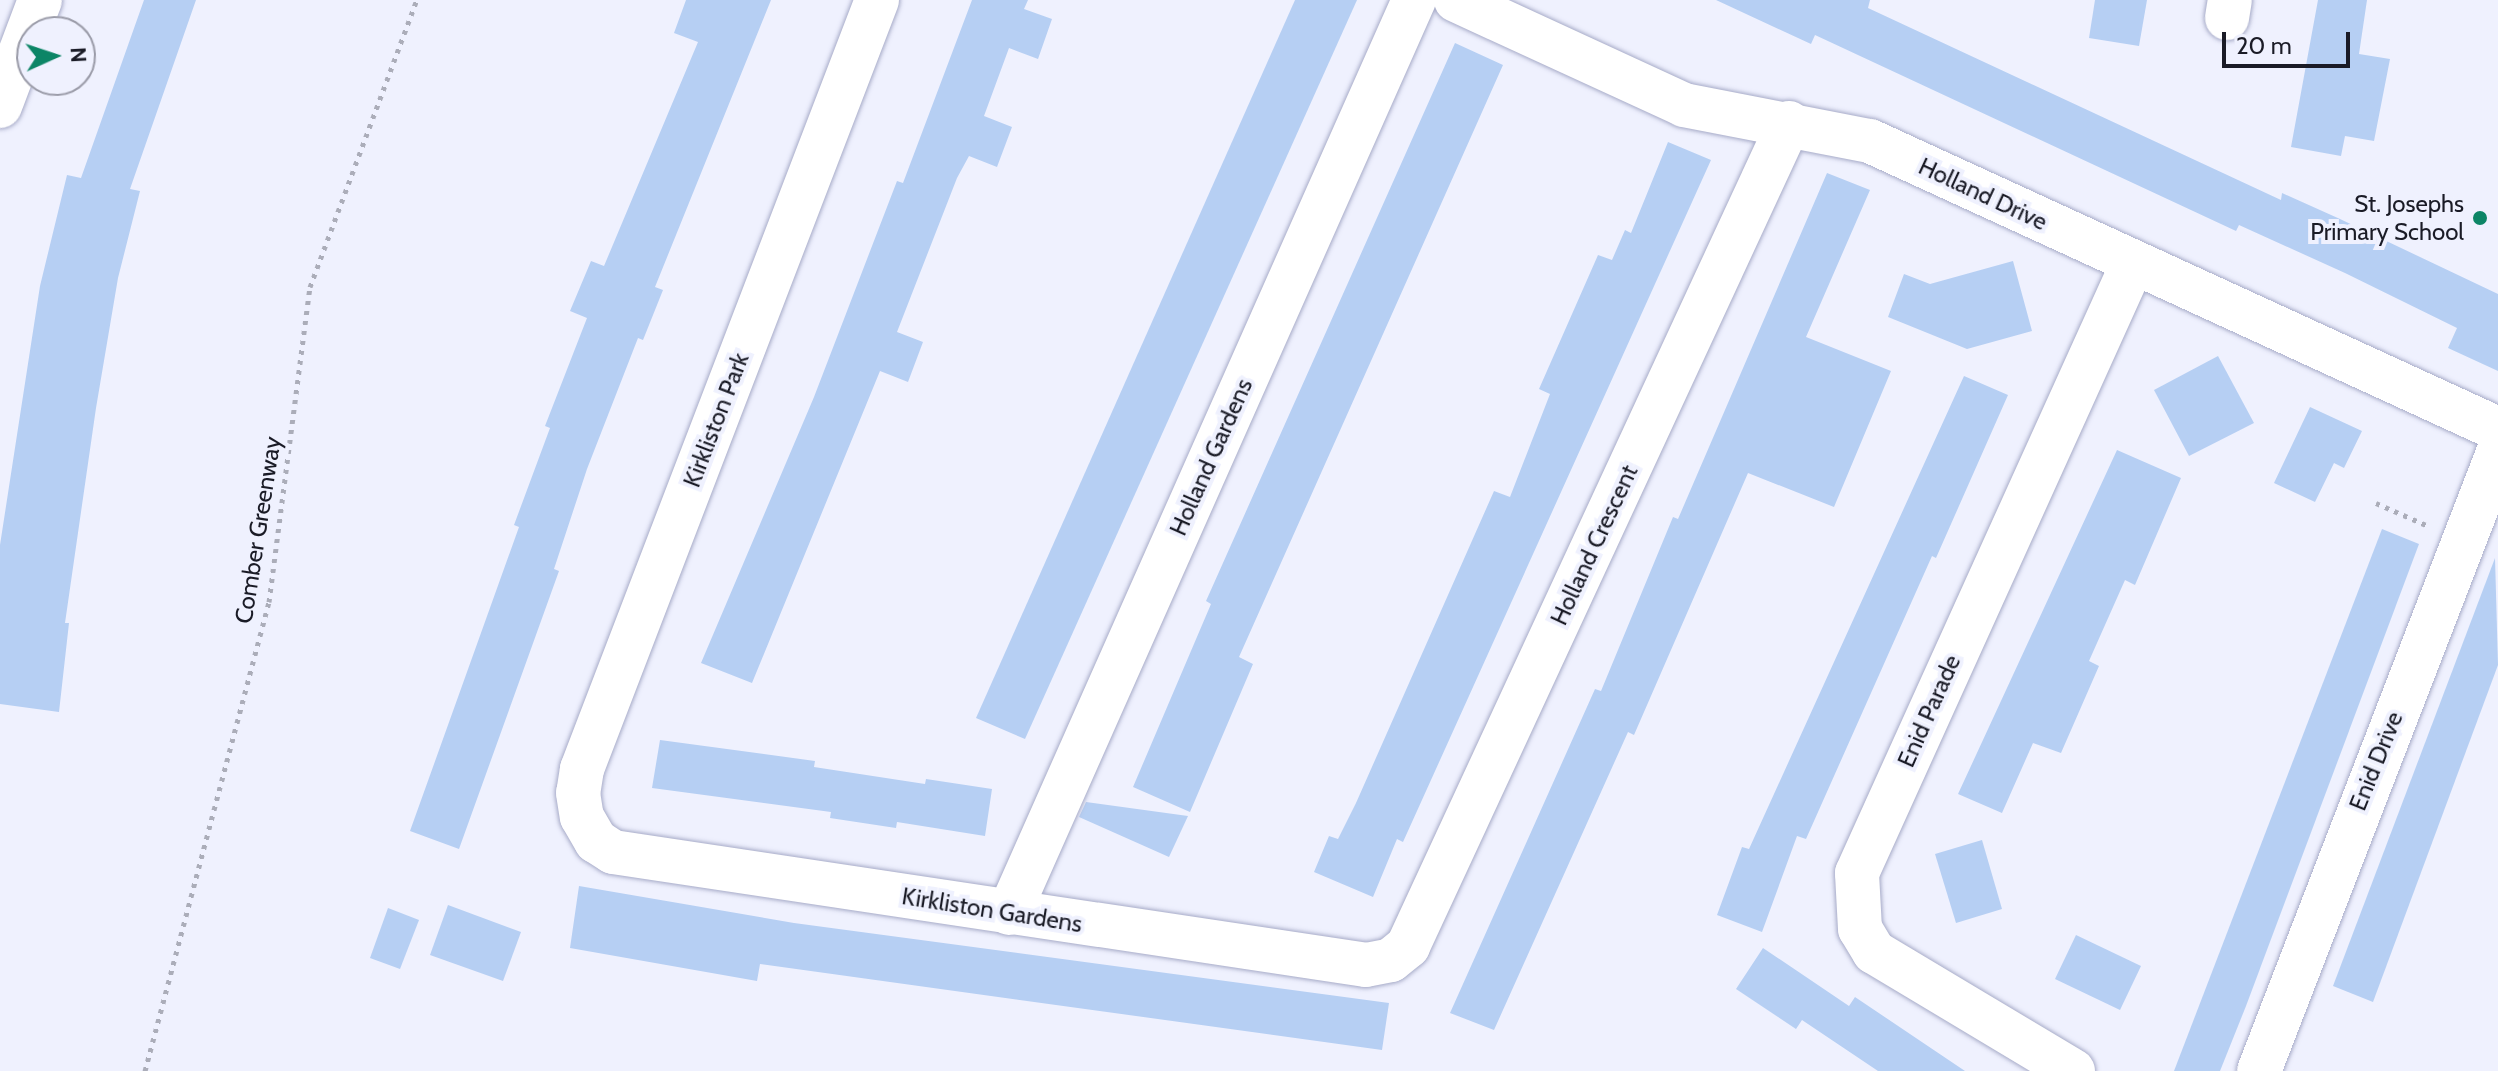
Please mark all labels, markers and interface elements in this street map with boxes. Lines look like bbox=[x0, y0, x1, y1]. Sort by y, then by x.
north arrow bbox=[16, 16, 96, 96]
scale bar bbox=[2226, 16, 2354, 66]
text: 20 m bbox=[2236, 31, 2292, 60]
text: N bbox=[65, 46, 92, 63]
street label: Holland Drive bbox=[1914, 152, 2052, 236]
place label: St. Josephs Primary School bbox=[2310, 190, 2464, 246]
marker: St. Josephs Primary School bbox=[2471, 209, 2489, 227]
street label: Kirkliston Park bbox=[677, 349, 755, 491]
street label: Holland Gardens bbox=[1164, 374, 1258, 540]
street label: Comber Greenway bbox=[229, 435, 287, 625]
street label: Holland Crescent bbox=[1544, 460, 1644, 630]
street label: Enid Parade bbox=[1891, 650, 1967, 772]
street label: Enid Drive bbox=[2343, 707, 2409, 815]
street label: Kirkliston Gardens bbox=[900, 882, 1084, 938]

